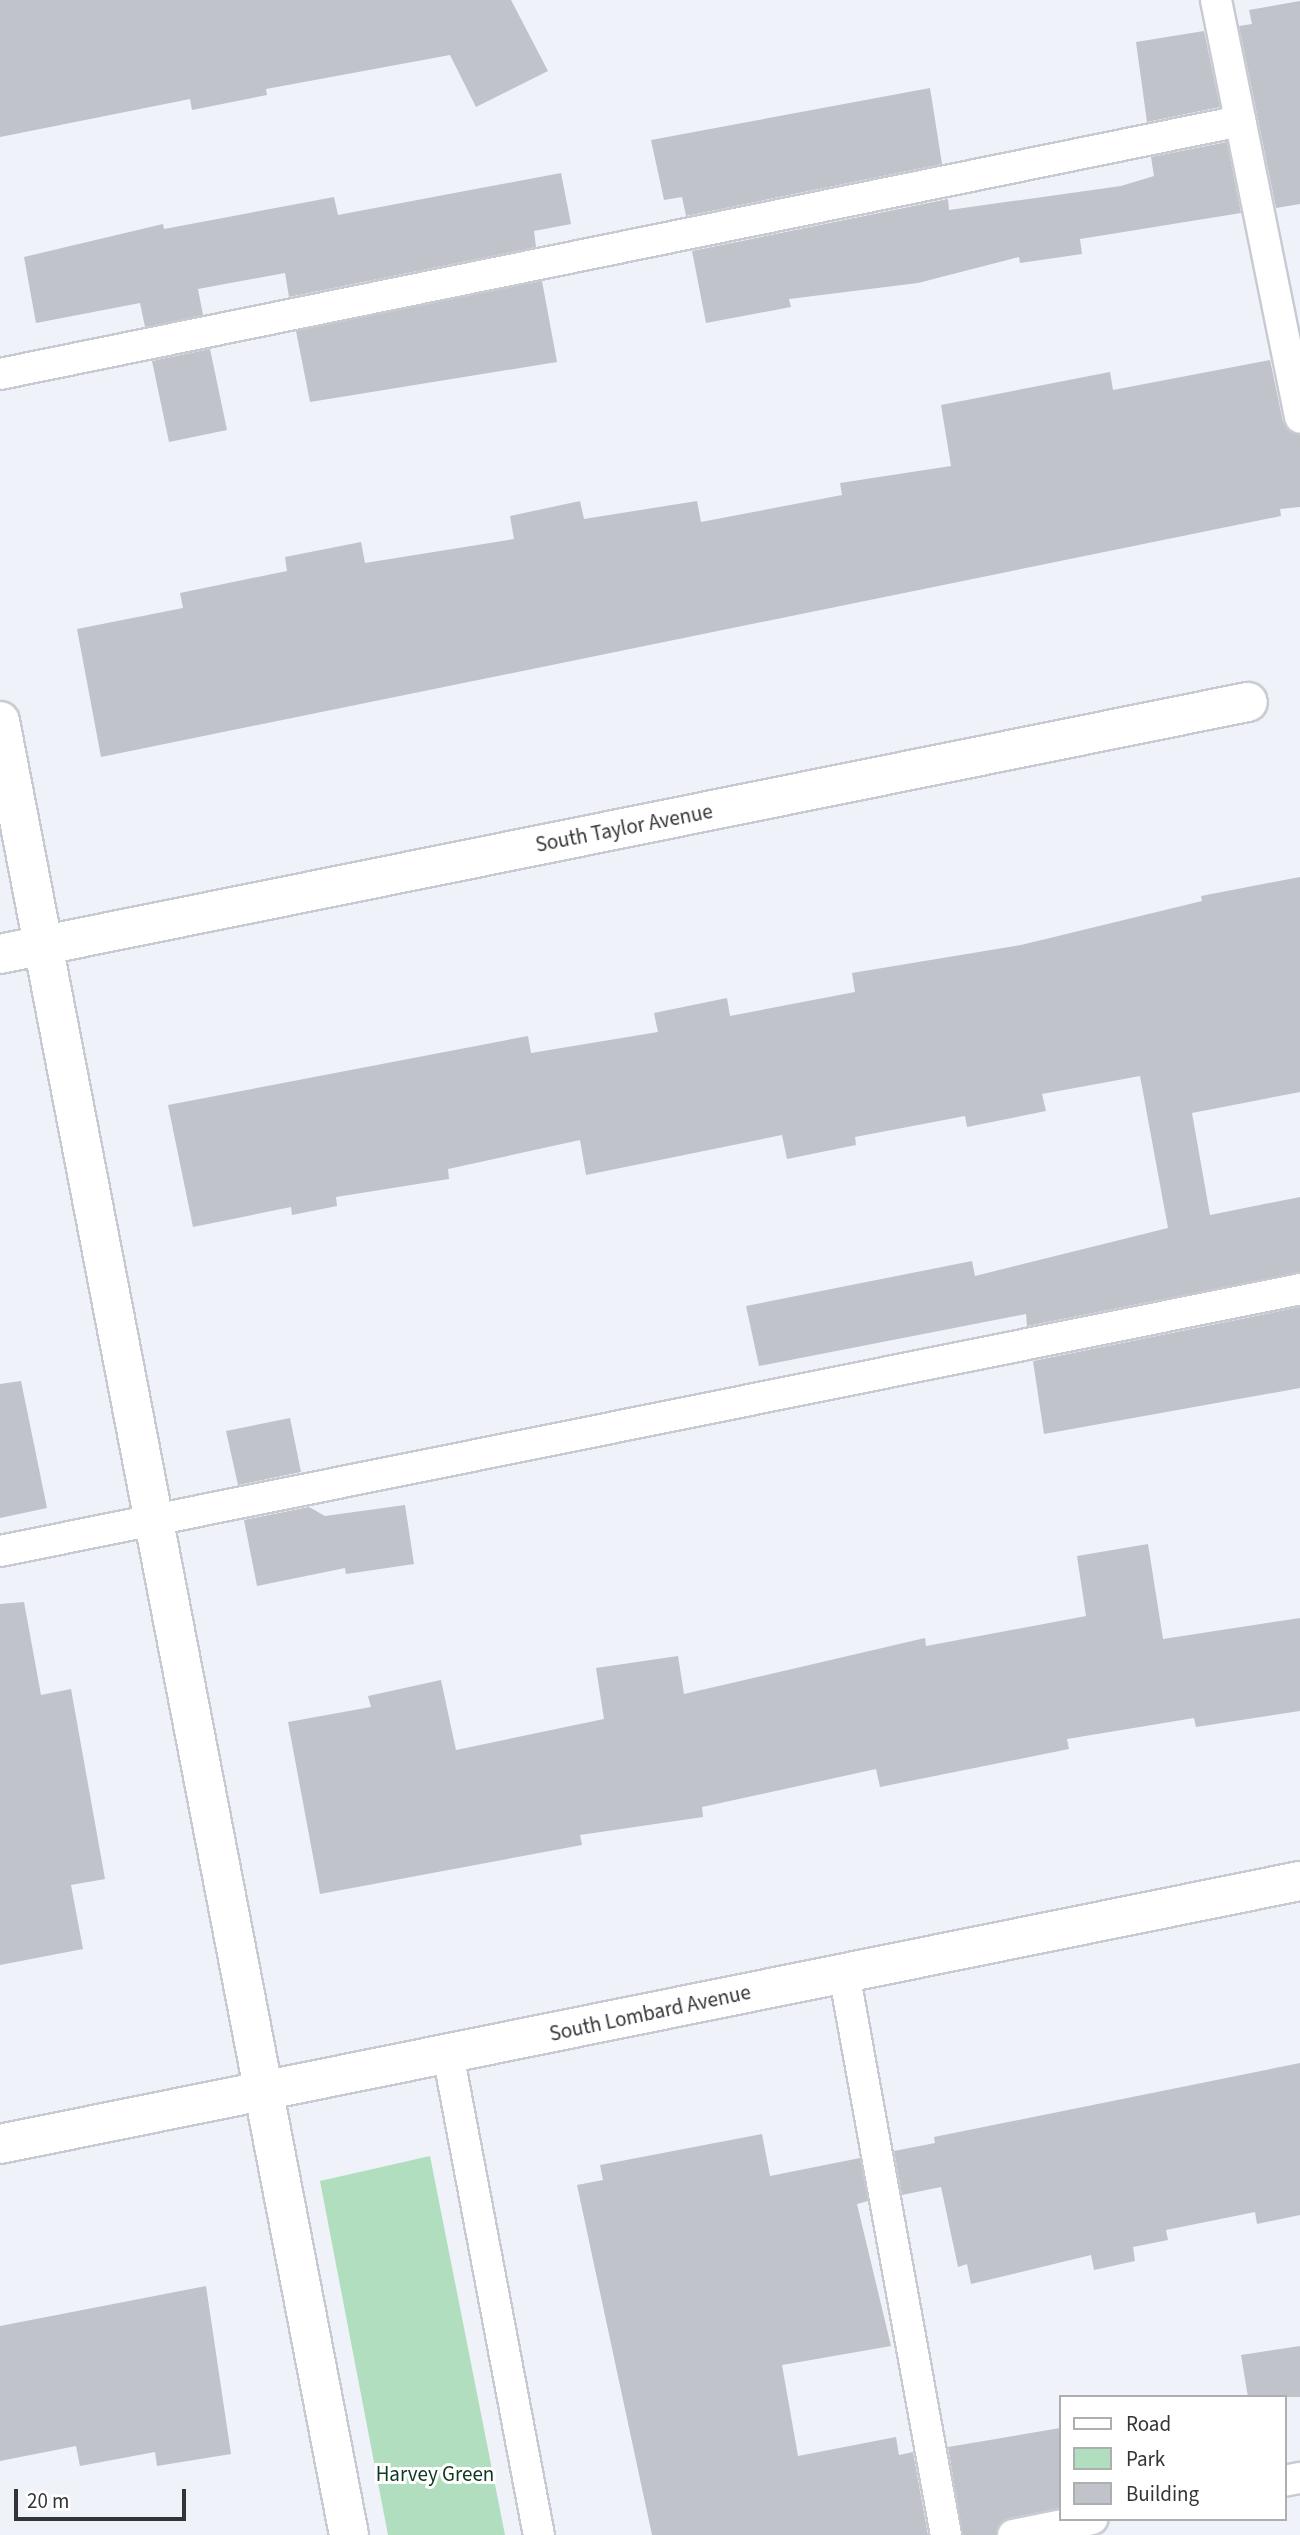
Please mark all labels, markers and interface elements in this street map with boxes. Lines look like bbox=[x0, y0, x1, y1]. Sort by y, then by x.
street label: South Taylor Avenue bbox=[533, 798, 715, 858]
street label: South Lombard Avenue bbox=[547, 1979, 753, 2047]
legend bbox=[1058, 2395, 1286, 2521]
text: Road bbox=[1126, 2409, 1171, 2439]
text: Park bbox=[1126, 2444, 1165, 2474]
park label: Harvey Green bbox=[376, 2461, 494, 2487]
scale bar bbox=[18, 2476, 189, 2520]
text: Building bbox=[1126, 2479, 1199, 2509]
text: 20 m bbox=[27, 2486, 69, 2516]

